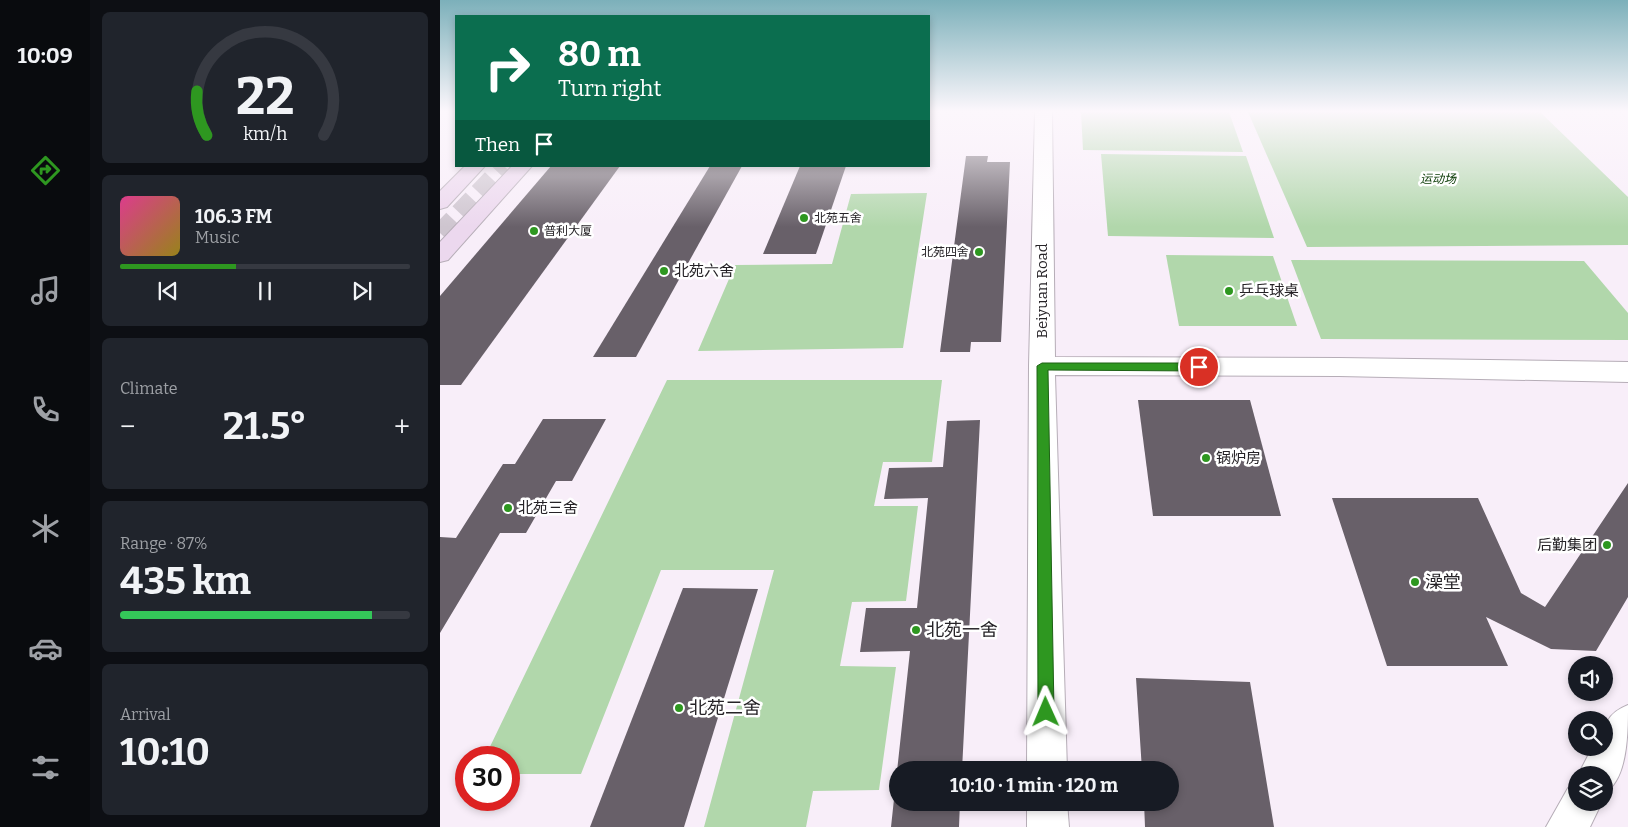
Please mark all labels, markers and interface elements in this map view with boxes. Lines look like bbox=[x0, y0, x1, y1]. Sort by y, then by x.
text: 80 m bbox=[558, 33, 641, 75]
icon: right bbox=[475, 35, 540, 100]
text: 10:09 bbox=[17, 42, 73, 69]
text: 22 bbox=[236, 65, 294, 128]
text: Turn right bbox=[558, 75, 661, 102]
text: km/h bbox=[243, 123, 287, 145]
icon: arrive bbox=[530, 130, 558, 158]
text: Then bbox=[475, 133, 520, 156]
icon: directions bbox=[28, 153, 63, 188]
park label: 运动场 bbox=[1420, 172, 1457, 186]
text: 106.3 FM bbox=[195, 205, 272, 228]
place label: 北苑五舍 bbox=[814, 211, 862, 225]
marker: 北苑五舍 bbox=[798, 212, 810, 224]
place label: 普利大厦 bbox=[544, 224, 592, 238]
marker: 普利大厦 bbox=[528, 225, 540, 237]
text: Music bbox=[195, 228, 240, 247]
street label: Beiyuan Road bbox=[1033, 243, 1051, 339]
place label: 北苑四舍 bbox=[921, 245, 969, 259]
marker: 北苑四舍 bbox=[973, 246, 985, 258]
place label: 北苑六舍 bbox=[674, 262, 734, 280]
marker: 北苑六舍 bbox=[658, 265, 670, 277]
icon: music bbox=[28, 273, 63, 308]
icon: previous bbox=[154, 277, 182, 305]
icon: pause bbox=[251, 277, 279, 305]
icon: next bbox=[348, 277, 376, 305]
place label: 乒乓球桌 bbox=[1239, 282, 1299, 300]
marker: 乒乓球桌 bbox=[1223, 285, 1235, 297]
pin bbox=[1178, 346, 1220, 388]
icon: arrive bbox=[1185, 353, 1213, 381]
text: Climate bbox=[120, 379, 178, 398]
icon: phone bbox=[28, 392, 63, 427]
text: 21.5° bbox=[223, 403, 307, 449]
text: − bbox=[120, 410, 135, 443]
text: + bbox=[394, 410, 410, 443]
place label: 锅炉房 bbox=[1216, 449, 1261, 467]
marker: 锅炉房 bbox=[1200, 452, 1212, 464]
place label: 北苑三舍 bbox=[518, 499, 578, 517]
marker: 北苑三舍 bbox=[502, 502, 514, 514]
icon: climate bbox=[28, 511, 63, 546]
text: Range · 87% bbox=[120, 534, 208, 553]
place label: 后勤集团 bbox=[1537, 536, 1597, 554]
marker: 后勤集团 bbox=[1601, 539, 1613, 551]
text: 435 km bbox=[120, 558, 251, 604]
place label: 澡堂 bbox=[1425, 571, 1461, 593]
marker: 澡堂 bbox=[1409, 576, 1421, 588]
place label: 北苑一舍 bbox=[926, 619, 998, 641]
marker: 北苑一舍 bbox=[910, 624, 922, 636]
icon: car bbox=[28, 631, 63, 666]
map controls bbox=[1568, 656, 1613, 811]
button: sound bbox=[1568, 656, 1613, 701]
position arrow bbox=[1019, 685, 1071, 737]
place label: 北苑二舍 bbox=[689, 697, 761, 719]
marker: 北苑二舍 bbox=[673, 702, 685, 714]
text: Arrival bbox=[120, 705, 171, 724]
button: search bbox=[1568, 711, 1613, 756]
text: 10:10 bbox=[120, 729, 210, 775]
speed limit sign: 30 bbox=[455, 746, 520, 811]
icon: filters bbox=[28, 750, 63, 785]
button: layers bbox=[1568, 766, 1613, 811]
text: 10:10 · 1 min · 120 m bbox=[950, 774, 1118, 797]

